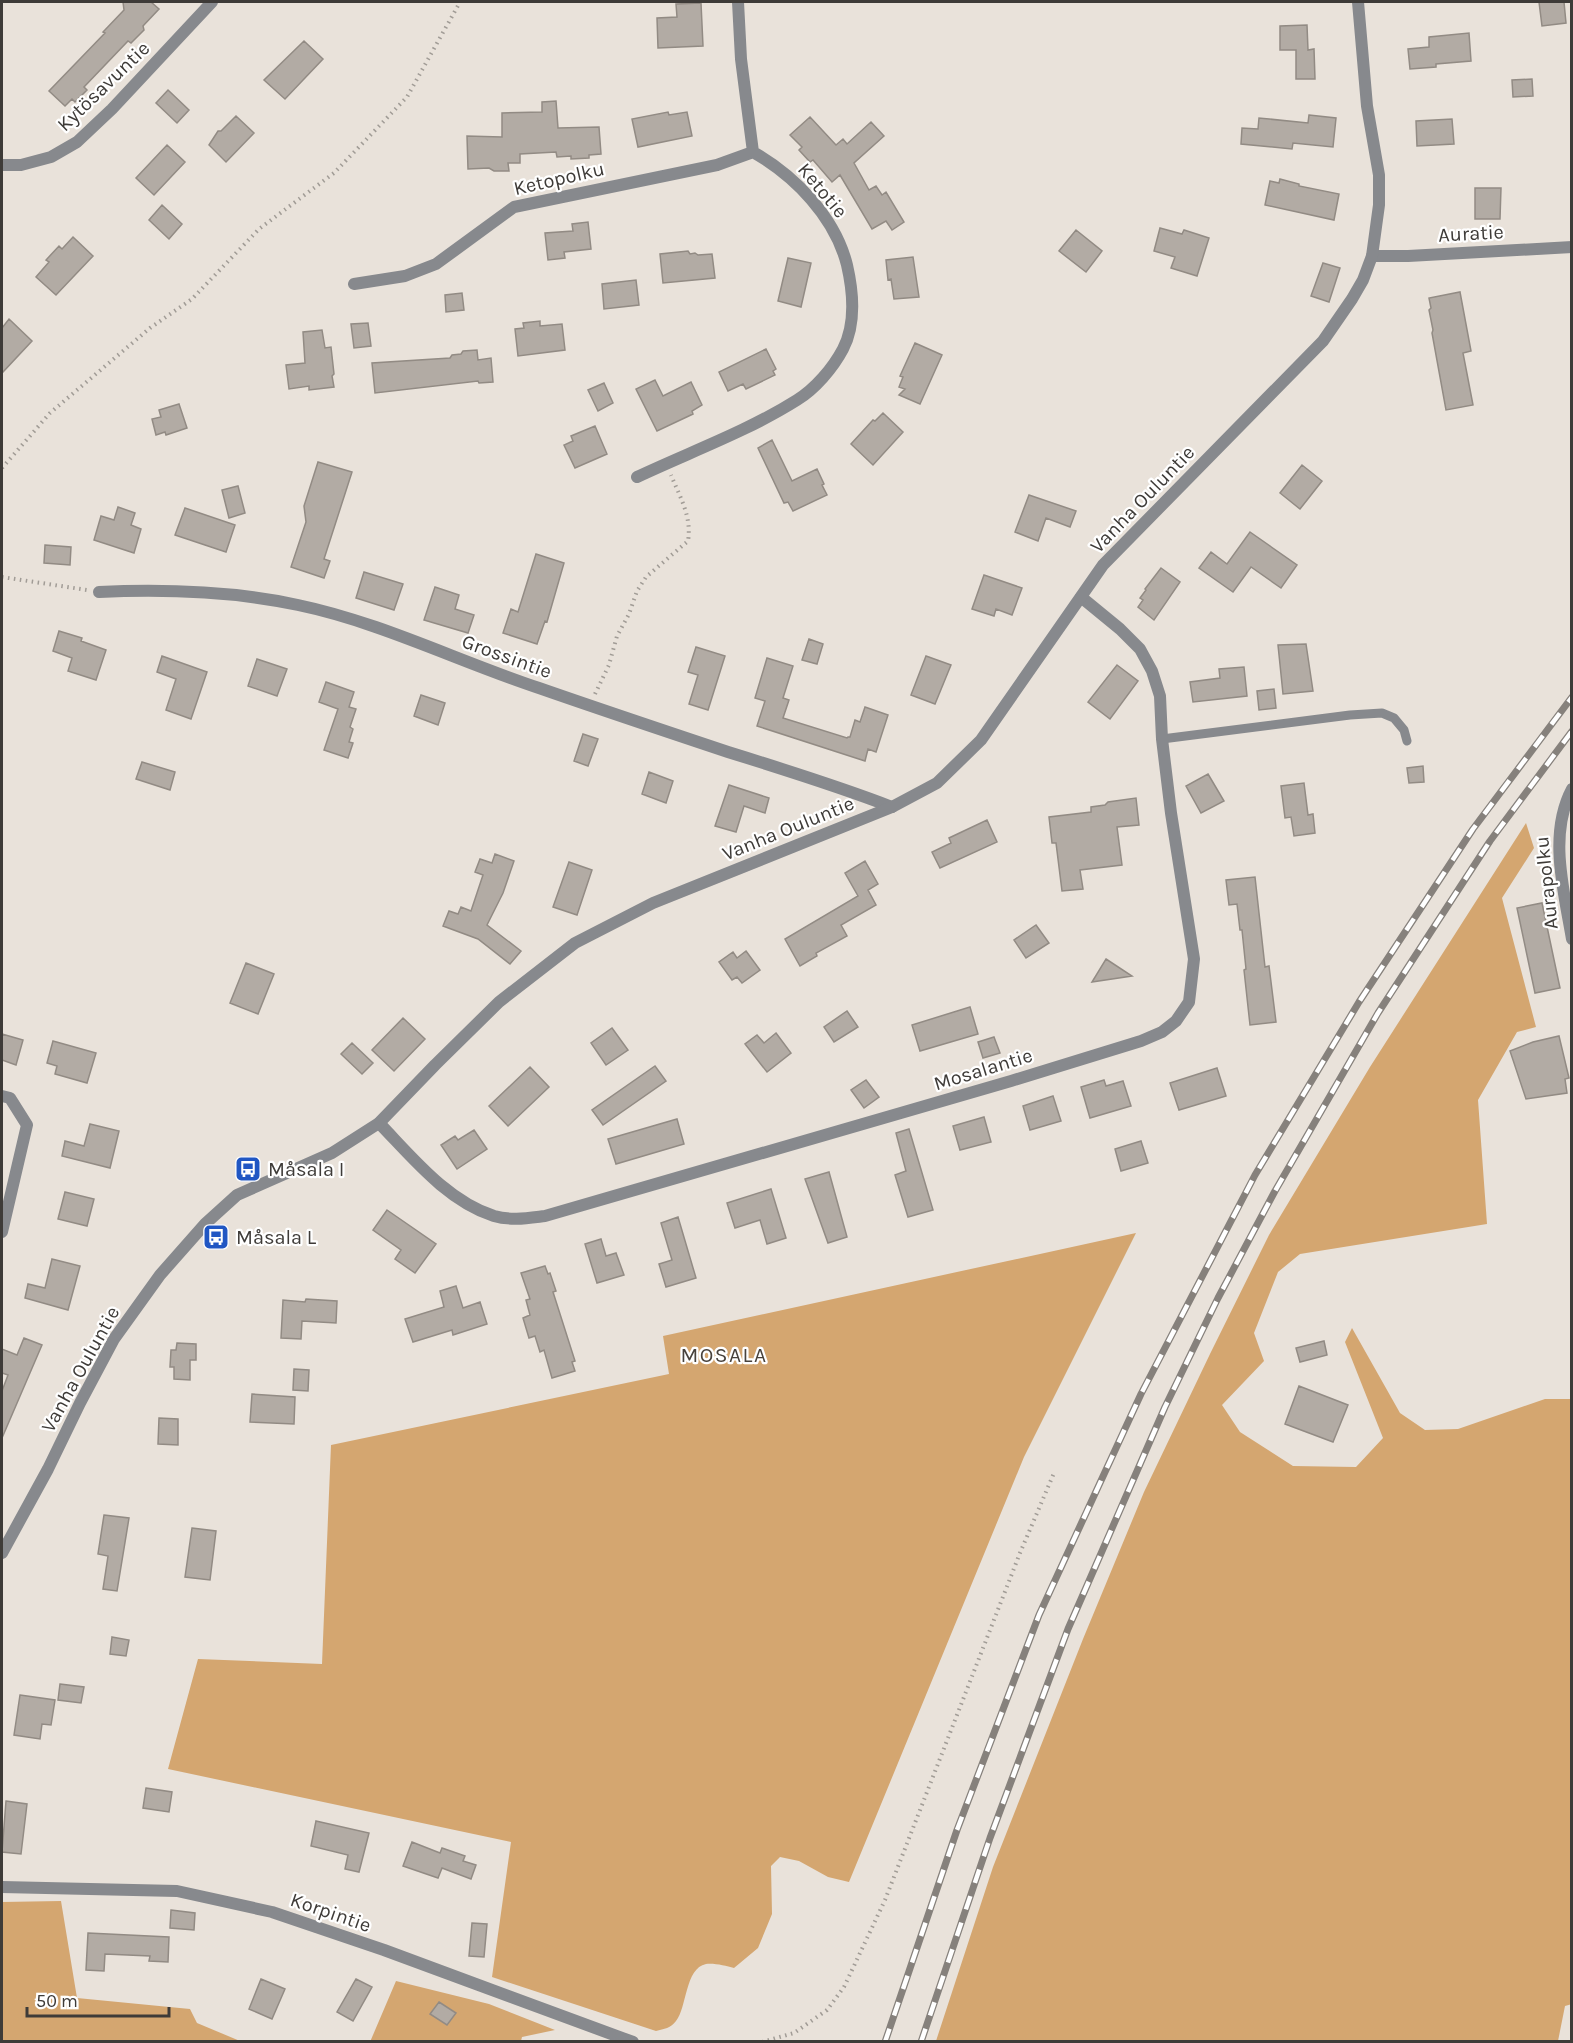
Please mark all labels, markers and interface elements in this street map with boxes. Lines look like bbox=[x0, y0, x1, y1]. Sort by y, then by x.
street label: Kytösavuntie bbox=[52, 37, 154, 136]
street label: Ketopolku bbox=[511, 157, 607, 200]
street label: Ketotie bbox=[793, 158, 852, 222]
street label: Auratie bbox=[1438, 220, 1504, 247]
street label: Vanha Ouluntie bbox=[1085, 441, 1199, 558]
street label: Grossintie bbox=[459, 630, 555, 683]
street label: Vanha Ouluntie bbox=[719, 792, 857, 865]
street label: Aurapolku bbox=[1530, 835, 1563, 931]
street label: Mosalantie bbox=[931, 1044, 1035, 1095]
bus stop icon: Måsala I bbox=[233, 1154, 263, 1184]
place label: Måsala I bbox=[268, 1158, 344, 1181]
bus stop icon: Måsala L bbox=[201, 1222, 231, 1252]
place label: Måsala L bbox=[236, 1226, 317, 1249]
street label: Vanha Ouluntie bbox=[36, 1302, 124, 1436]
district label: MOSALA bbox=[681, 1343, 767, 1367]
street label: Korpintie bbox=[287, 1888, 374, 1937]
scale bar bbox=[27, 1980, 170, 2018]
text: 50 m bbox=[36, 1990, 78, 2012]

